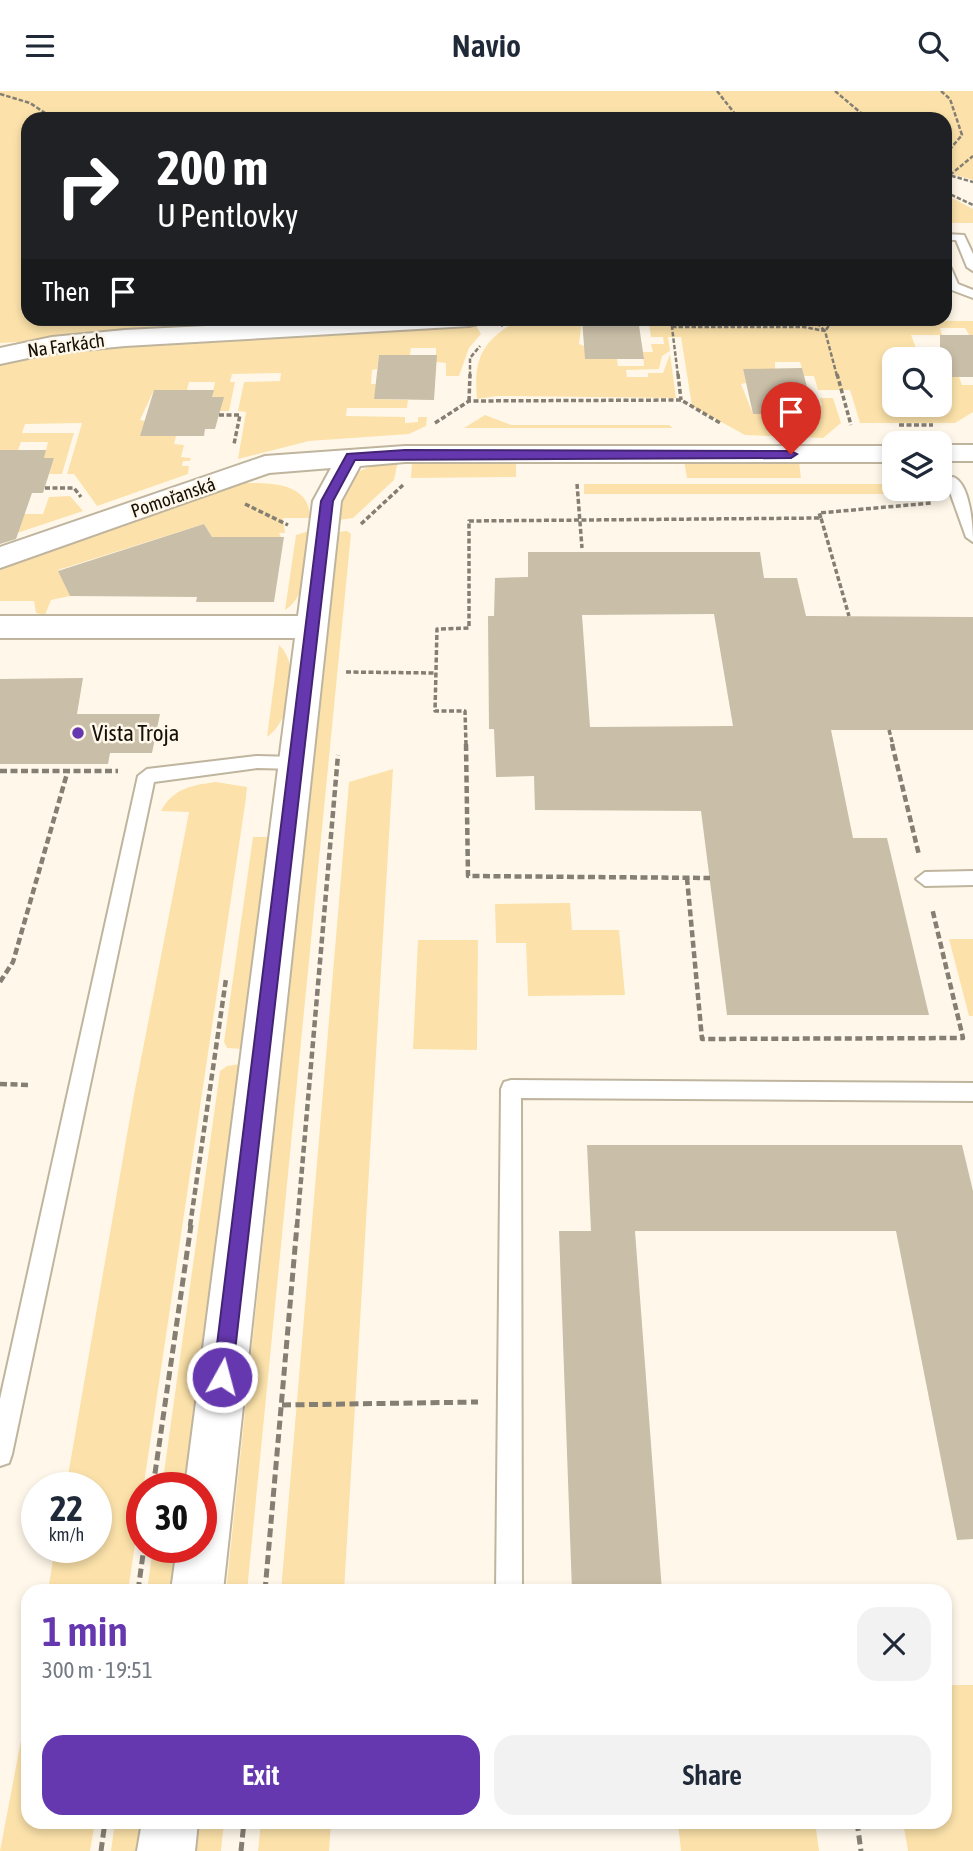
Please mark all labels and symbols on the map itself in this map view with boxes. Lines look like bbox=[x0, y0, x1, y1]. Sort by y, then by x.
street label: Na Farkách bbox=[26, 329, 106, 361]
pin bbox=[761, 382, 821, 454]
street label: Pomořanská bbox=[128, 472, 218, 522]
place label: Vista Troja bbox=[92, 720, 179, 746]
marker: Vista Troja bbox=[70, 725, 86, 741]
position arrow bbox=[185, 1340, 259, 1414]
speed limit sign: 30 bbox=[126, 1472, 217, 1563]

